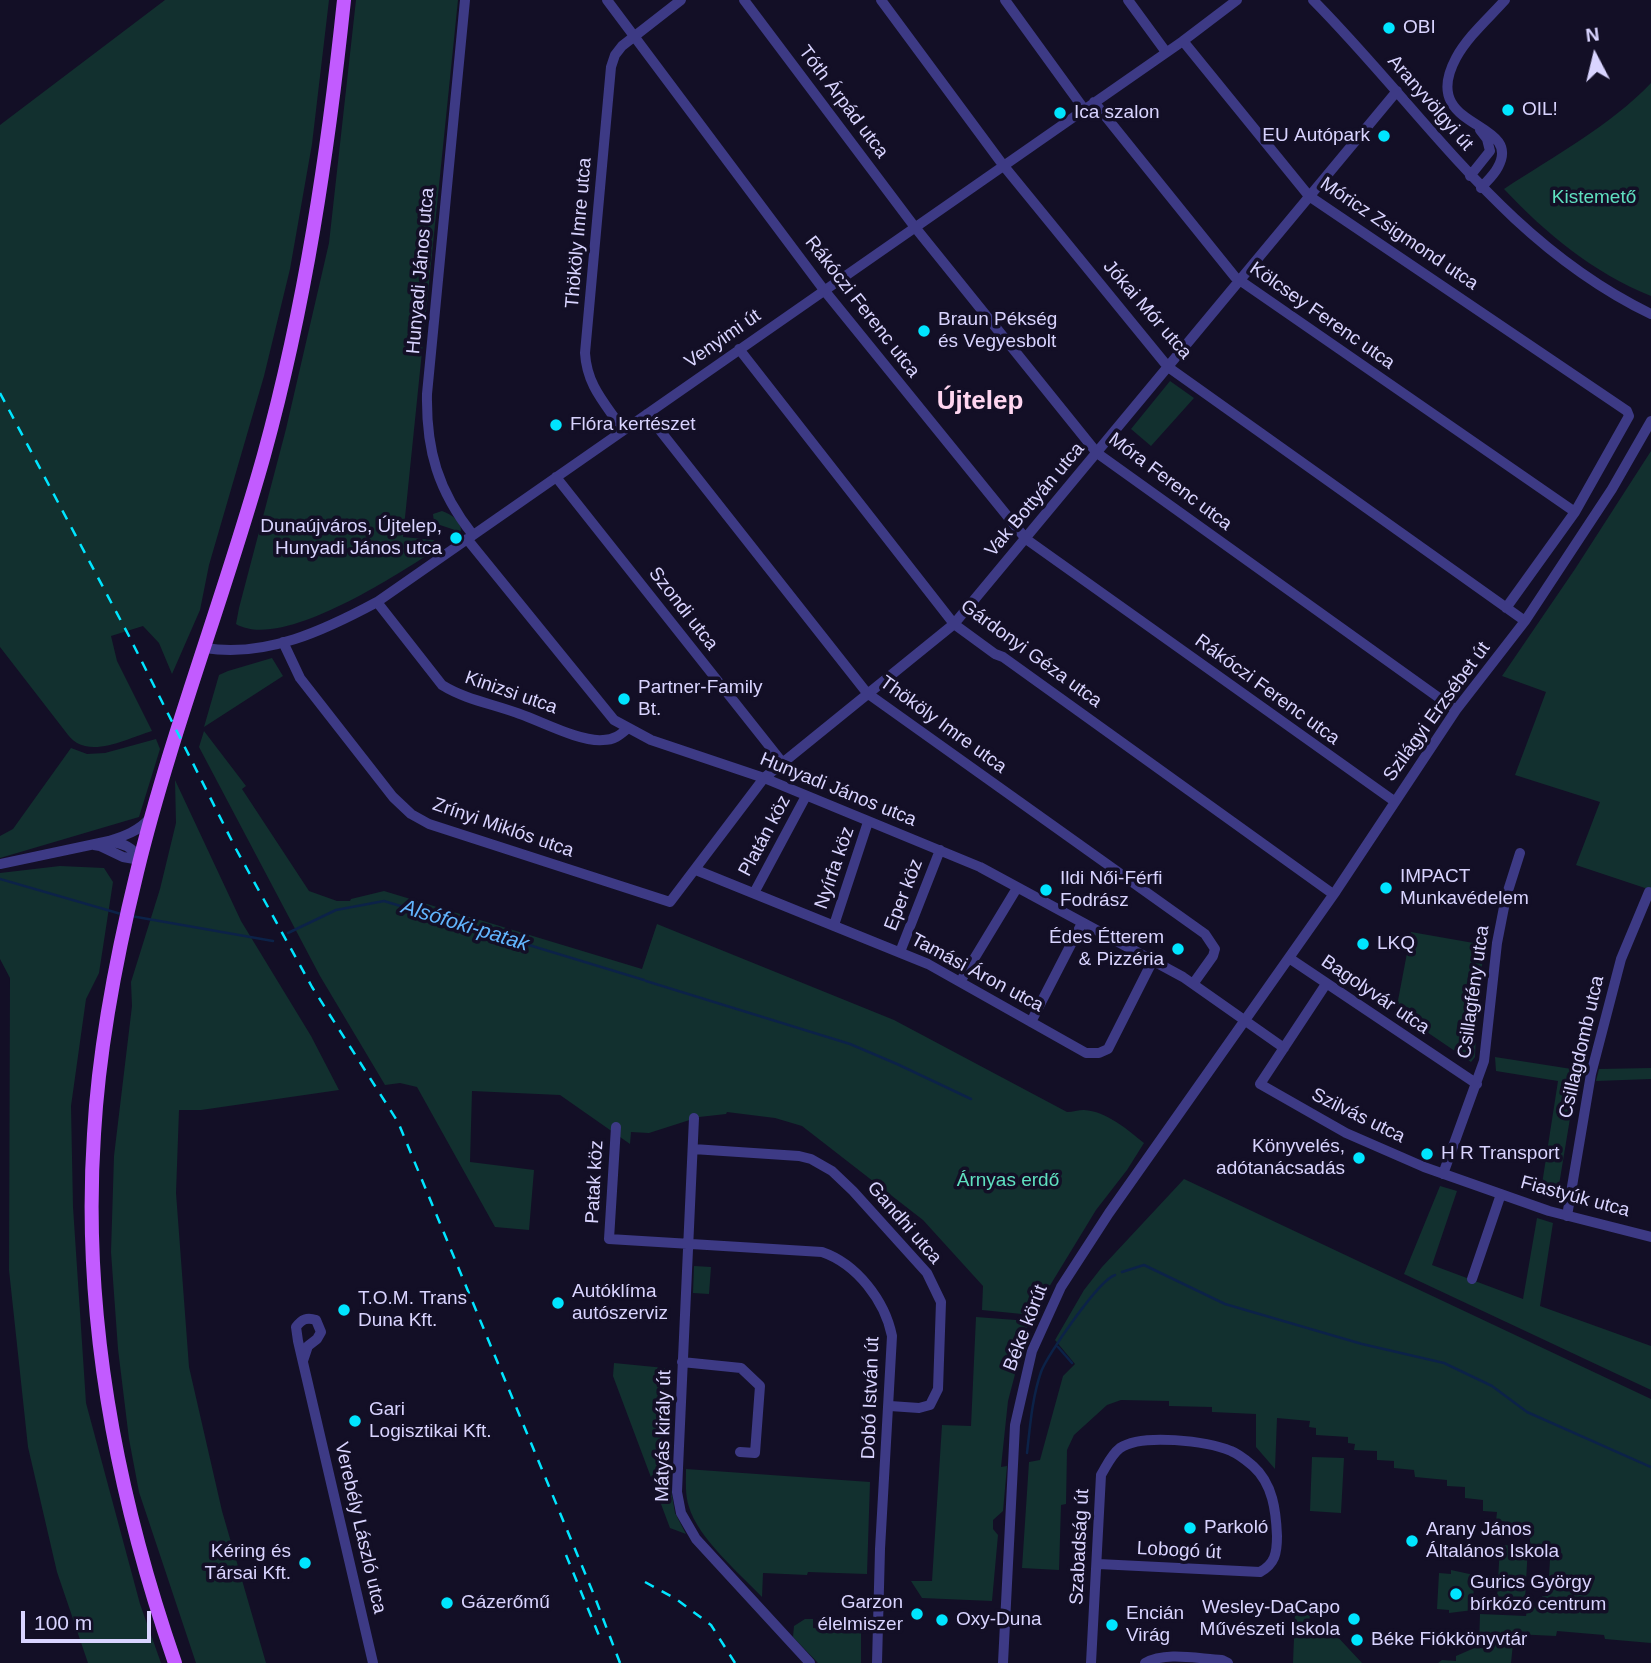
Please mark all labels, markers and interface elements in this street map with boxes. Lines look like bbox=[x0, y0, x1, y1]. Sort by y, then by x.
place label: OBI bbox=[1403, 17, 1436, 39]
marker: OBI bbox=[1381, 20, 1397, 36]
north arrow bbox=[1560, 21, 1630, 91]
text: N bbox=[1584, 23, 1600, 46]
street label: Tóth Árpád utca bbox=[793, 41, 893, 163]
street label: Aranyvölgyi út bbox=[1382, 50, 1478, 156]
place label: OIL! bbox=[1522, 99, 1558, 121]
place label: Ica szalon bbox=[1074, 102, 1160, 124]
marker: OIL! bbox=[1500, 102, 1516, 118]
marker: Ica szalon bbox=[1052, 105, 1068, 121]
place label: EU Autópark bbox=[1262, 125, 1370, 147]
marker: EU Autópark bbox=[1376, 128, 1392, 144]
street label: Thököly Imre utca bbox=[561, 157, 597, 309]
street label: Móricz Zsigmond utca bbox=[1316, 173, 1482, 295]
street label: Hunyadi János utca bbox=[402, 187, 440, 355]
park label: Kistemető bbox=[1552, 187, 1636, 209]
street label: Rákóczi Ferenc utca bbox=[800, 232, 924, 382]
street label: Jókai Mór utca bbox=[1098, 256, 1196, 364]
street label: Kölcsey Ferenc utca bbox=[1245, 257, 1399, 375]
street label: Venyimi út bbox=[681, 305, 765, 373]
place label: Braun Pékség és Vegyesbolt bbox=[938, 309, 1057, 353]
marker: Braun Pékség és Vegyesbolt bbox=[916, 323, 932, 339]
district label: Újtelep bbox=[937, 386, 1023, 418]
place label: Flóra kertészet bbox=[570, 414, 696, 436]
marker: Flóra kertészet bbox=[548, 417, 564, 433]
street label: Móra Ferenc utca bbox=[1104, 428, 1236, 536]
street label: Vak Bottyán utca bbox=[981, 438, 1089, 562]
place label: Dunaújváros, Újtelep, Hunyadi János utca bbox=[260, 516, 442, 560]
marker: Dunaújváros, Újtelep, Hunyadi János utca bbox=[448, 530, 464, 546]
street label: Szondi utca bbox=[643, 563, 723, 655]
street label: Gárdonyi Géza utca bbox=[956, 595, 1106, 713]
street label: Rákóczi Ferenc utca bbox=[1190, 630, 1344, 750]
street label: Szilágyi Erzsébet út bbox=[1379, 638, 1495, 786]
street label: Kinizsi utca bbox=[462, 667, 560, 719]
street label: Thököly Imre utca bbox=[875, 671, 1011, 779]
place label: Partner-Family Bt. bbox=[638, 677, 763, 721]
marker: Partner-Family Bt. bbox=[616, 691, 632, 707]
street label: Hunyadi János utca bbox=[756, 748, 920, 832]
street label: Platán köz bbox=[734, 791, 796, 881]
street label: Zrínyi Miklós utca bbox=[429, 793, 577, 863]
street label: Nyírfa köz bbox=[810, 824, 860, 912]
street label: Eper köz bbox=[880, 856, 928, 934]
place label: IMPACT Munkavédelem bbox=[1400, 866, 1529, 910]
place label: Ildi Női-Férfi Fodrász bbox=[1060, 868, 1162, 912]
marker: IMPACT Munkavédelem bbox=[1378, 880, 1394, 896]
marker: Ildi Női-Férfi Fodrász bbox=[1038, 882, 1054, 898]
water label: Alsófoki-patak bbox=[398, 895, 532, 957]
street label: Csillagfény utca bbox=[1453, 924, 1495, 1060]
place label: Édes Étterem & Pizzéria bbox=[1049, 927, 1164, 971]
street label: Tamási Áron utca bbox=[907, 928, 1047, 1018]
place label: LKQ bbox=[1377, 933, 1415, 955]
marker: LKQ bbox=[1355, 936, 1371, 952]
marker: Édes Étterem & Pizzéria bbox=[1170, 941, 1186, 957]
street label: Bagolyvár utca bbox=[1317, 950, 1433, 1040]
street label: Csillagdomb utca bbox=[1555, 973, 1609, 1121]
street label: Szilvás utca bbox=[1307, 1084, 1409, 1148]
place label: Könyvelés, adótanácsadás bbox=[1216, 1136, 1345, 1180]
street label: Patak köz bbox=[581, 1140, 609, 1224]
place label: H R Transport bbox=[1441, 1143, 1560, 1165]
marker: H R Transport bbox=[1419, 1146, 1435, 1162]
marker: Könyvelés, adótanácsadás bbox=[1351, 1150, 1367, 1166]
park label: Árnyas erdő bbox=[957, 1170, 1059, 1192]
street label: Fiastyúk utca bbox=[1518, 1172, 1632, 1222]
street label: Gandhi utca bbox=[862, 1177, 946, 1269]
place label: Autóklíma autószerviz bbox=[572, 1281, 668, 1325]
street label: Béke körút bbox=[999, 1282, 1053, 1374]
place label: T.O.M. Trans Duna Kft. bbox=[358, 1288, 467, 1332]
marker: Autóklíma autószerviz bbox=[550, 1295, 566, 1311]
marker: T.O.M. Trans Duna Kft. bbox=[336, 1302, 352, 1318]
street label: Dobó István út bbox=[857, 1336, 885, 1460]
street label: Mátyás király út bbox=[651, 1370, 677, 1502]
place label: Gari Logisztikai Kft. bbox=[369, 1399, 491, 1443]
marker: Gari Logisztikai Kft. bbox=[347, 1413, 363, 1429]
street label: Verebély László utca bbox=[329, 1440, 391, 1616]
street label: Szabadság út bbox=[1066, 1488, 1094, 1606]
place label: Parkoló bbox=[1204, 1517, 1268, 1539]
place label: Arany János Általános Iskola bbox=[1426, 1519, 1559, 1563]
marker: Parkoló bbox=[1182, 1520, 1198, 1536]
marker: Arany János Általános Iskola bbox=[1404, 1533, 1420, 1549]
street label: Lobogó út bbox=[1136, 1537, 1222, 1565]
place label: Kéring és Társai Kft. bbox=[204, 1541, 291, 1585]
marker: Kéring és Társai Kft. bbox=[297, 1555, 313, 1571]
place label: Gurics György bírkózó centrum bbox=[1470, 1572, 1606, 1616]
marker: Gurics György bírkózó centrum bbox=[1448, 1586, 1464, 1602]
place label: Gázerőmű bbox=[461, 1592, 550, 1614]
place label: Garzon élelmiszer bbox=[817, 1592, 903, 1636]
marker: Gázerőmű bbox=[439, 1595, 455, 1611]
scale bar bbox=[24, 1596, 154, 1640]
place label: Wesley-DaCapo Művészeti Iskola bbox=[1200, 1597, 1340, 1641]
place label: Encián Virág bbox=[1126, 1603, 1184, 1647]
marker: Garzon élelmiszer bbox=[909, 1606, 925, 1622]
place label: Oxy-Duna bbox=[956, 1609, 1042, 1631]
text: 100 m bbox=[34, 1611, 92, 1634]
marker: Wesley-DaCapo Művészeti Iskola bbox=[1346, 1611, 1362, 1627]
marker: Oxy-Duna bbox=[934, 1612, 950, 1628]
marker: Encián Virág bbox=[1104, 1617, 1120, 1633]
place label: Béke Fiókkönyvtár bbox=[1371, 1629, 1527, 1651]
marker: Béke Fiókkönyvtár bbox=[1349, 1632, 1365, 1648]

